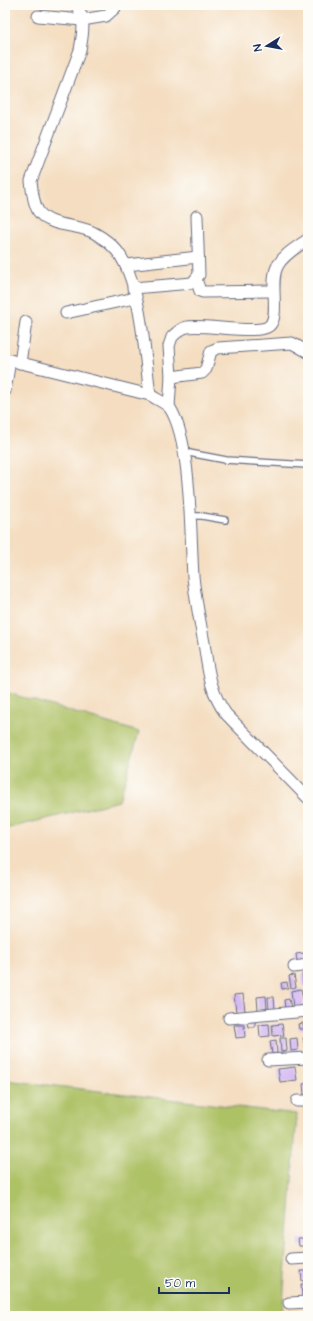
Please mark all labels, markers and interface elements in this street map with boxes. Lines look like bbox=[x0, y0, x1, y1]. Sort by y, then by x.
north arrow bbox=[247, 26, 287, 66]
text: N bbox=[250, 43, 266, 53]
scale bar bbox=[159, 1269, 229, 1295]
text: 50 m bbox=[165, 1275, 196, 1292]

